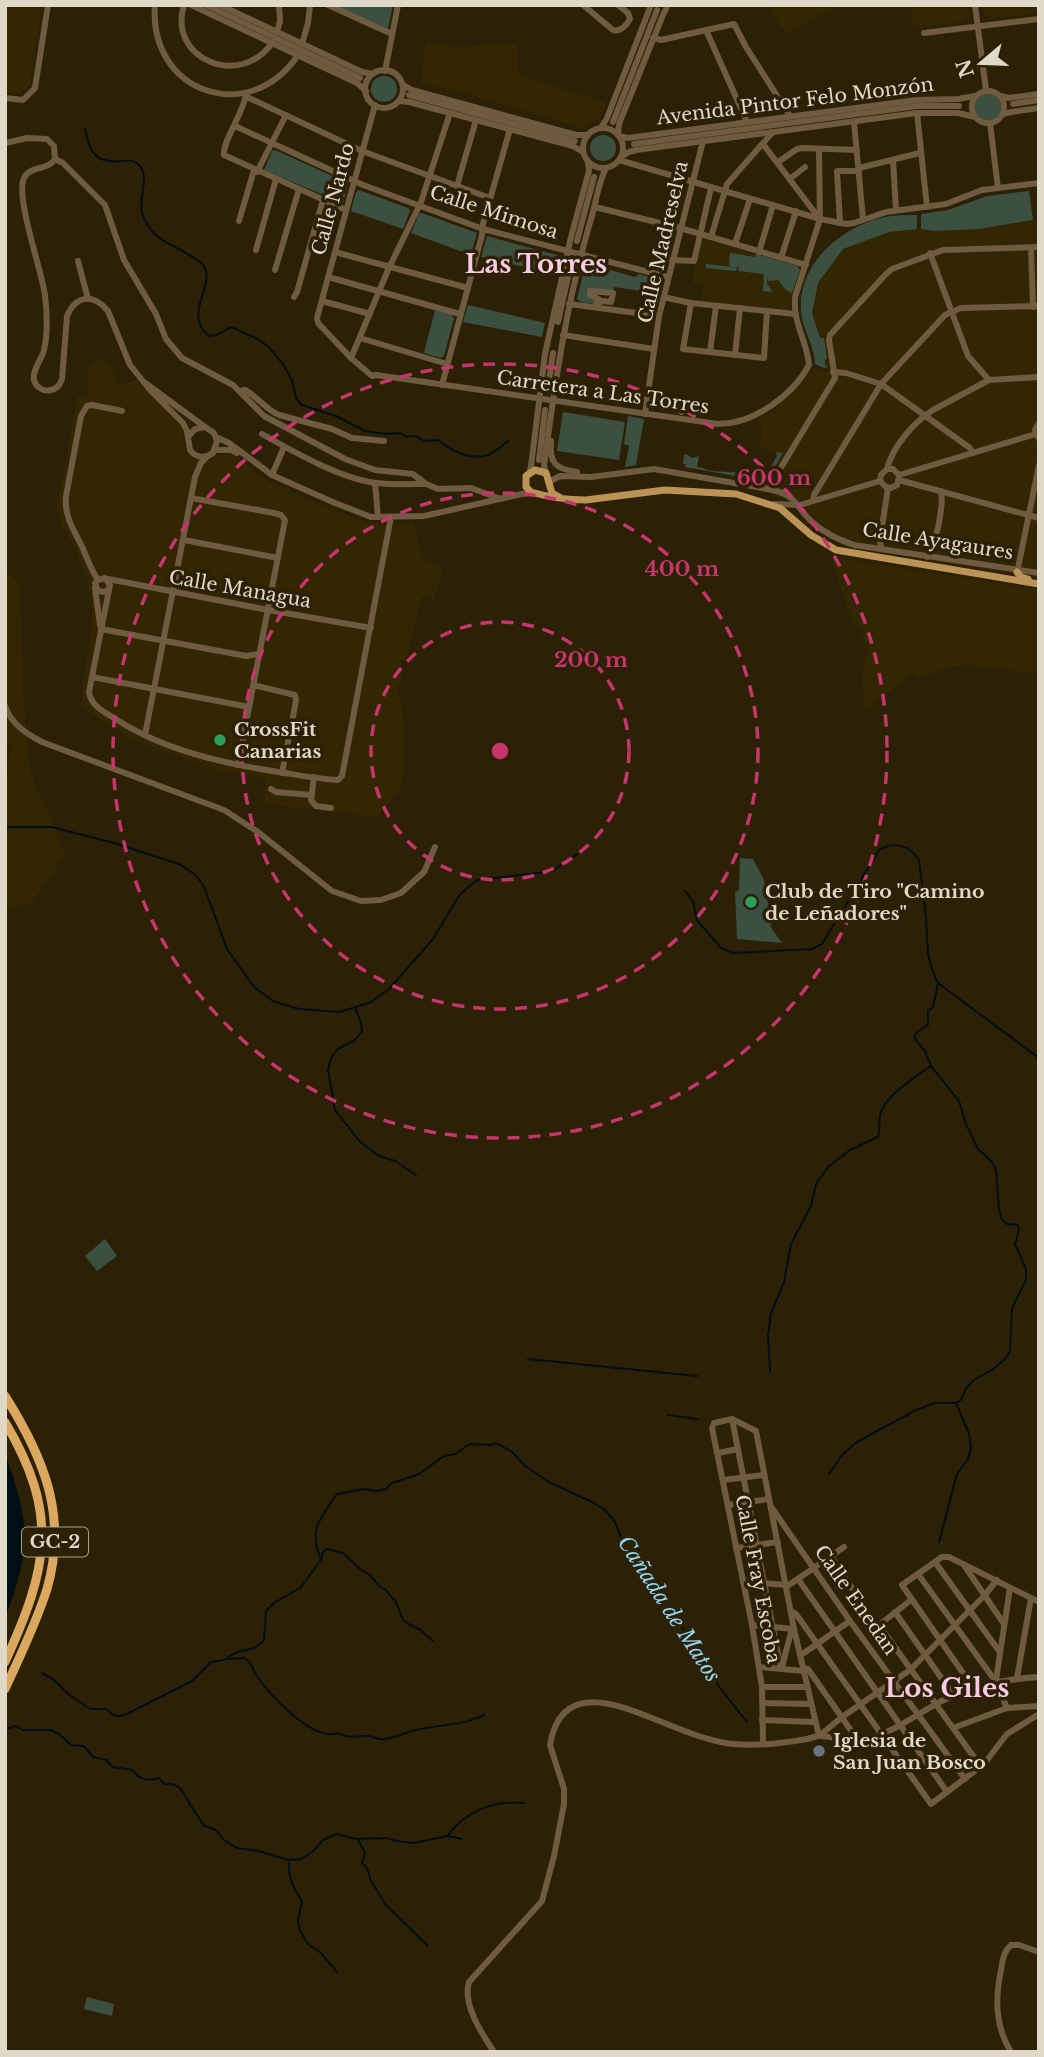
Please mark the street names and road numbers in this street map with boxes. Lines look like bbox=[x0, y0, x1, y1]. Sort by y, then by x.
street label: Avenida Pintor Felo Monzón bbox=[654, 73, 935, 130]
street label: Calle Nardo bbox=[307, 140, 359, 258]
street label: Calle Madreselva bbox=[633, 158, 693, 325]
street label: Calle Mimosa bbox=[427, 180, 562, 244]
street label: Carretera a Las Torres bbox=[495, 366, 711, 418]
street label: Calle Ayagaures bbox=[861, 518, 1015, 564]
street label: Calle Managua bbox=[167, 565, 313, 613]
street label: Calle Fray Escoba bbox=[730, 1493, 786, 1666]
road number: GC-2 bbox=[22, 1527, 88, 1556]
street label: Calle Enedan bbox=[810, 1541, 902, 1659]

